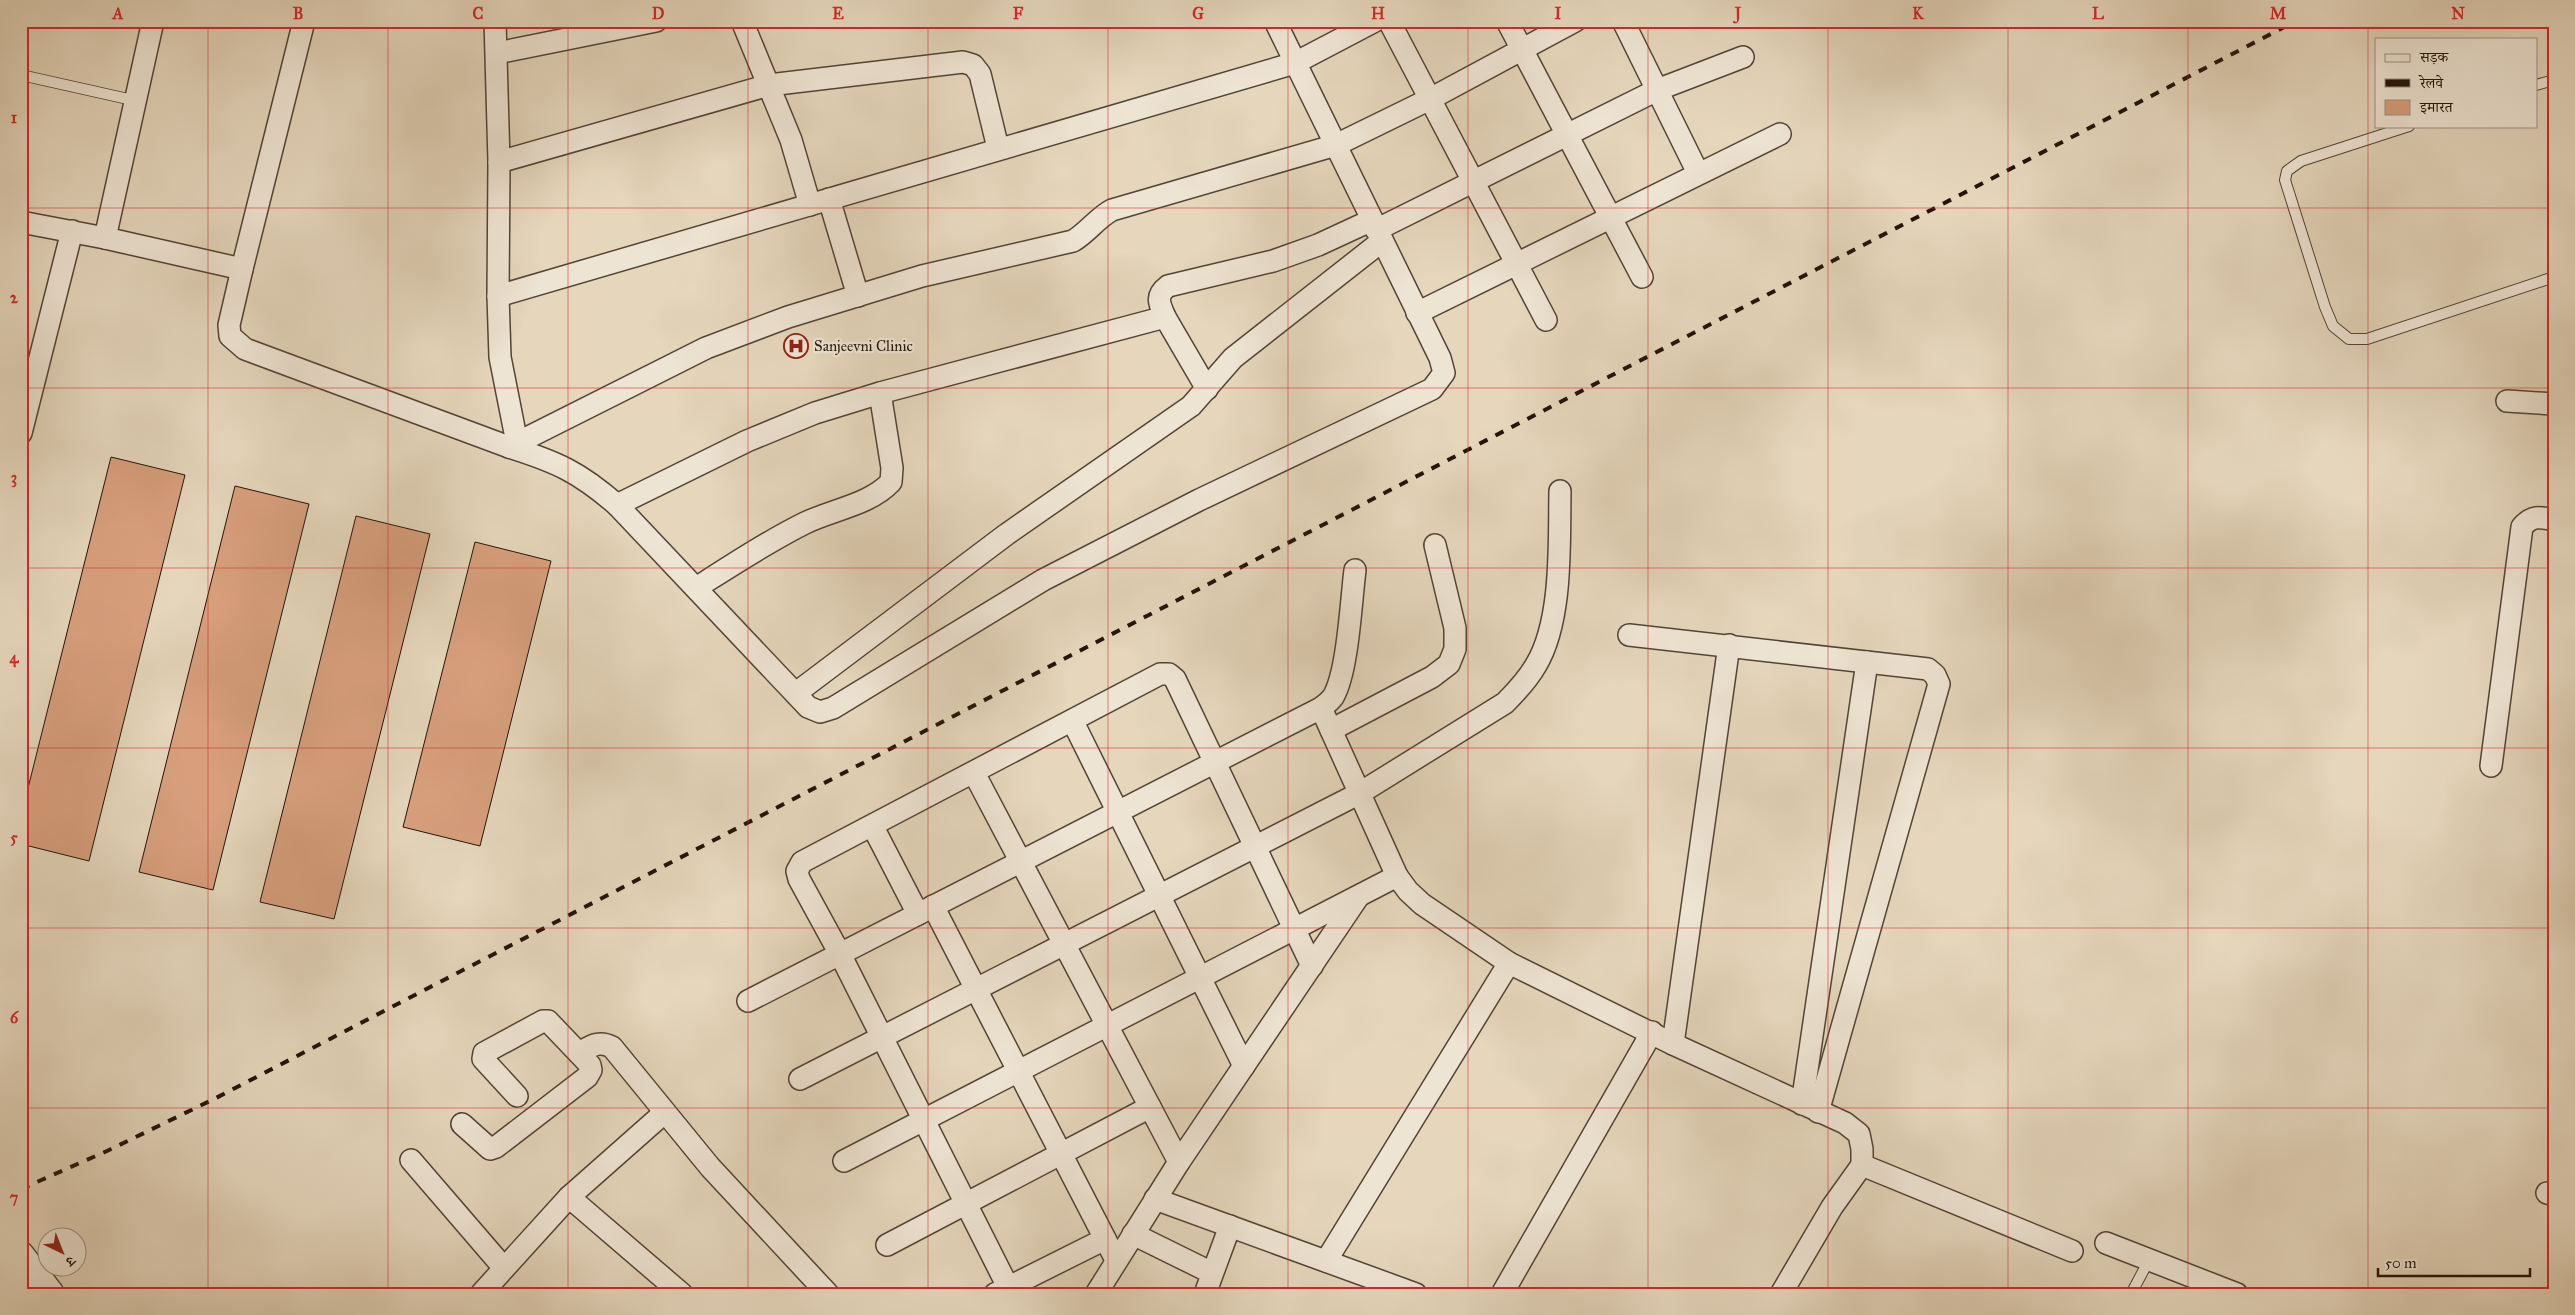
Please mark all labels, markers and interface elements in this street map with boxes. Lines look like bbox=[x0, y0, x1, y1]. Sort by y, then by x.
text: A bbox=[112, 4, 124, 23]
text: B bbox=[293, 4, 303, 23]
text: C bbox=[473, 4, 484, 23]
text: D bbox=[652, 4, 665, 23]
text: E bbox=[832, 4, 844, 23]
text: F bbox=[1013, 4, 1024, 23]
text: G bbox=[1192, 4, 1204, 23]
text: H bbox=[1371, 4, 1385, 23]
text: I bbox=[1555, 4, 1562, 23]
text: J bbox=[1733, 4, 1742, 24]
text: K bbox=[1912, 4, 1924, 23]
text: L bbox=[2092, 4, 2104, 23]
text: M bbox=[2270, 4, 2287, 23]
text: N bbox=[2451, 4, 2465, 23]
legend bbox=[2375, 38, 2538, 128]
text: सड़क bbox=[2419, 48, 2449, 66]
text: रेलवे bbox=[2418, 74, 2444, 92]
text: इमारत bbox=[2419, 98, 2454, 116]
text: 1 bbox=[11, 108, 18, 127]
text: 2 bbox=[10, 288, 19, 307]
hospital icon: Sanjeevni Clinic bbox=[783, 333, 809, 359]
place label: Sanjeevni Clinic bbox=[814, 337, 913, 355]
text: 3 bbox=[11, 468, 17, 488]
text: 4 bbox=[10, 648, 20, 668]
text: 5 bbox=[10, 828, 18, 847]
text: 6 bbox=[10, 1008, 19, 1027]
text: 7 bbox=[10, 1188, 19, 1207]
north arrow bbox=[38, 1228, 88, 1278]
scale bar bbox=[2378, 1245, 2530, 1277]
text: उ bbox=[61, 1252, 80, 1270]
text: 50 m bbox=[2385, 1254, 2417, 1272]

